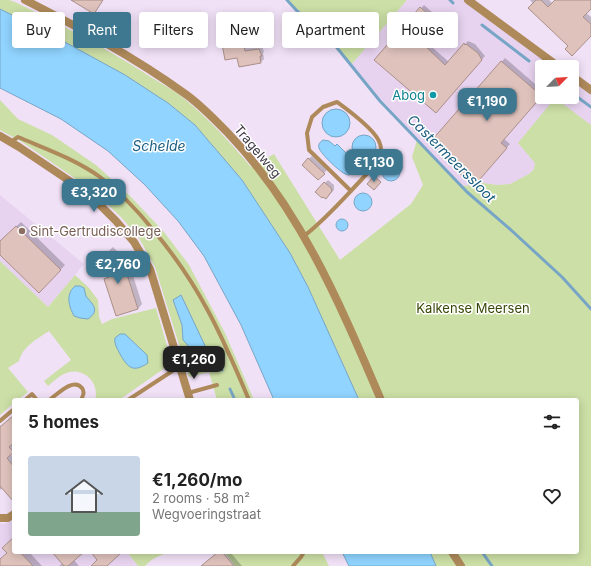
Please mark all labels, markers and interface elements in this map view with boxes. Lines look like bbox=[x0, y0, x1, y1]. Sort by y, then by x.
chip: Buy bbox=[12, 12, 65, 48]
chip: Rent bbox=[73, 12, 131, 48]
chip: Filters bbox=[139, 12, 208, 48]
chip: New bbox=[216, 12, 274, 48]
chip: Apartment bbox=[282, 12, 379, 48]
chip: House bbox=[387, 12, 458, 48]
north arrow bbox=[535, 60, 579, 104]
map controls bbox=[535, 60, 579, 104]
place label: Abog bbox=[392, 87, 425, 103]
pin: €1,190 bbox=[454, 88, 520, 122]
marker: Abog bbox=[428, 90, 438, 100]
text: €1,190 bbox=[467, 93, 507, 109]
water label: Castermeerssloot bbox=[404, 110, 500, 206]
street label: Tragelweg bbox=[231, 121, 285, 181]
water label: Schelde bbox=[132, 137, 186, 154]
pin: €1,130 bbox=[341, 149, 407, 183]
text: €1,130 bbox=[354, 154, 394, 170]
pin: €3,320 bbox=[61, 179, 127, 213]
text: €3,320 bbox=[71, 184, 117, 200]
place label: Sint-Gertrudiscollege bbox=[30, 223, 161, 239]
marker: Sint-Gertrudiscollege bbox=[17, 226, 27, 236]
pin: €2,760 bbox=[85, 251, 151, 285]
text: €2,760 bbox=[95, 256, 141, 272]
park label: Kalkense Meersen bbox=[416, 300, 530, 316]
pin: €1,260 bbox=[161, 346, 227, 380]
text: €1,260 bbox=[172, 351, 216, 367]
icon: filters bbox=[541, 411, 563, 433]
text: 5 homes bbox=[28, 412, 99, 432]
text: €1,260/mo bbox=[152, 470, 242, 490]
icon: home bbox=[60, 472, 108, 520]
icon: heart bbox=[541, 485, 563, 507]
text: 2 rooms · 58 m² bbox=[152, 490, 250, 506]
text: Wegvoeringstraat bbox=[152, 506, 261, 522]

